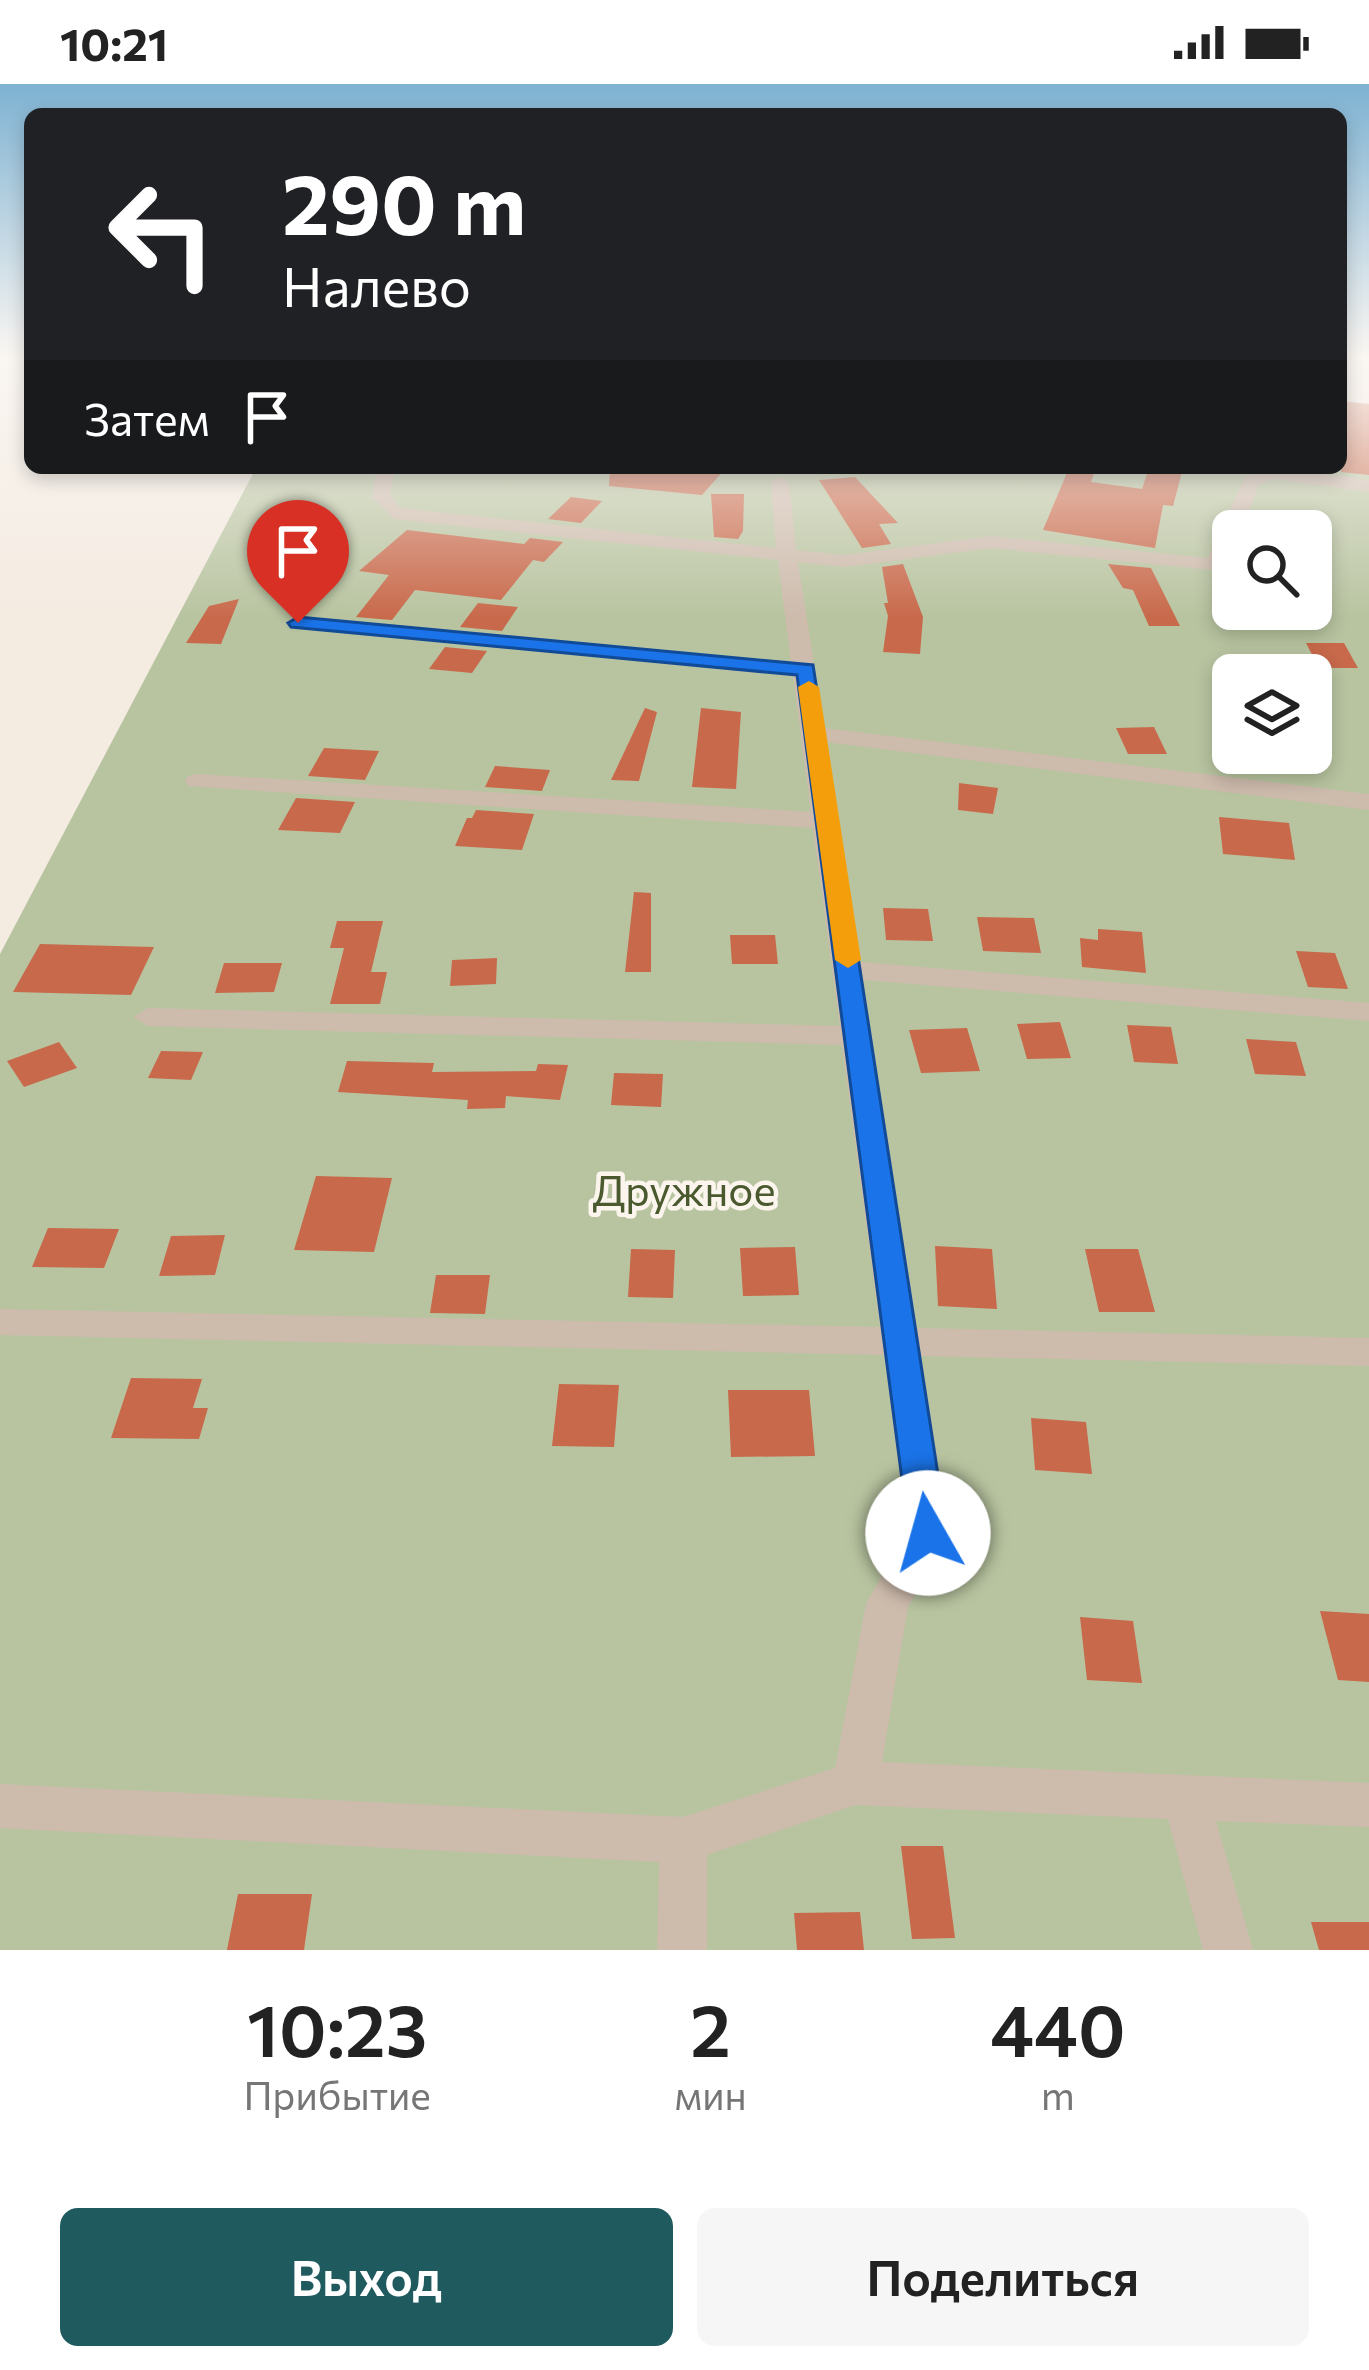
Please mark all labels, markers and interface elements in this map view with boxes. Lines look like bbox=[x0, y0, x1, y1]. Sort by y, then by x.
text: 10:21 bbox=[60, 15, 168, 70]
text: 290 m bbox=[282, 150, 526, 252]
icon: left bbox=[84, 156, 240, 312]
text: Налево bbox=[282, 252, 471, 318]
icon: arrive bbox=[234, 384, 300, 450]
text: Затем bbox=[84, 390, 210, 445]
pin bbox=[247, 500, 349, 623]
map controls bbox=[1212, 510, 1332, 774]
button: search bbox=[1212, 510, 1332, 630]
icon: arrive bbox=[265, 518, 331, 584]
button: layers bbox=[1212, 654, 1332, 774]
park label: Дружное bbox=[592, 1163, 776, 1215]
position arrow bbox=[865, 1470, 991, 1596]
text: 10:23 bbox=[247, 1984, 427, 2072]
text: 2 bbox=[690, 1984, 731, 2072]
text: 440 bbox=[990, 1984, 1126, 2072]
text: Прибытие bbox=[243, 2070, 431, 2118]
text: мин bbox=[674, 2070, 747, 2118]
text: m bbox=[1041, 2070, 1075, 2118]
button: Выход bbox=[60, 2208, 673, 2346]
button: Поделиться bbox=[697, 2208, 1309, 2346]

